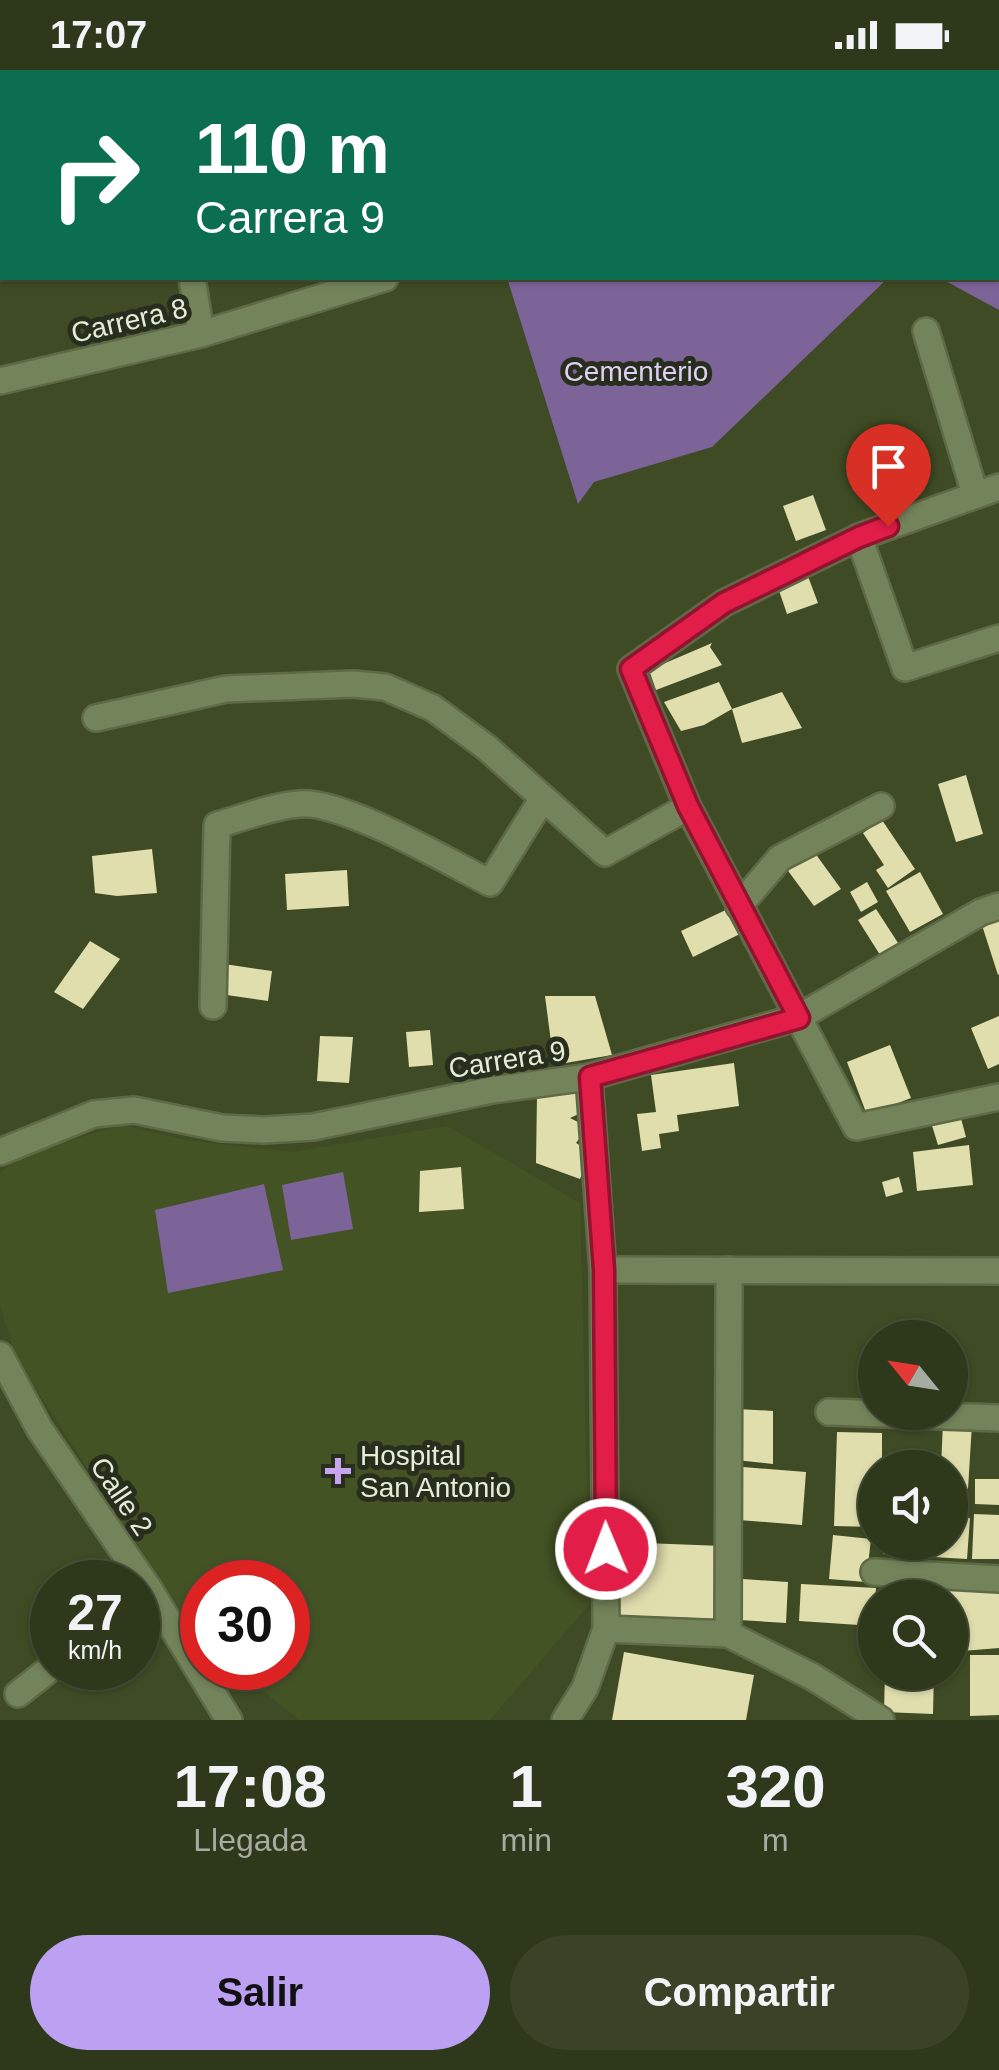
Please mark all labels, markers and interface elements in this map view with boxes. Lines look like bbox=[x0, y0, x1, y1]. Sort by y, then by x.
text: 17:07 bbox=[50, 14, 147, 56]
icon: right bbox=[30, 110, 160, 240]
text: 110 m bbox=[195, 110, 390, 188]
text: Carrera 9 bbox=[195, 192, 385, 243]
street label: Carrera 8 bbox=[68, 292, 190, 349]
park label: Cementerio bbox=[564, 356, 708, 387]
pin bbox=[846, 424, 931, 527]
icon: arrive bbox=[861, 439, 916, 494]
street label: Carrera 9 bbox=[446, 1035, 568, 1084]
north arrow bbox=[858, 1320, 968, 1430]
map controls bbox=[858, 1320, 968, 1690]
place label: Hospital San Antonio bbox=[360, 1440, 511, 1503]
button: sound bbox=[858, 1450, 968, 1560]
street label: Calle 2 bbox=[84, 1451, 159, 1541]
marker: Hospital San Antonio bbox=[325, 1458, 351, 1484]
position arrow bbox=[554, 1497, 658, 1601]
speed limit sign: 30 bbox=[180, 1560, 310, 1690]
button: search bbox=[858, 1580, 968, 1690]
text: 27 bbox=[67, 1585, 123, 1641]
text: km/h bbox=[68, 1636, 122, 1664]
text: 17:08 bbox=[173, 1753, 327, 1820]
text: 1 bbox=[509, 1753, 543, 1820]
text: 320 bbox=[725, 1753, 826, 1820]
text: Llegada bbox=[193, 1822, 307, 1858]
text: min bbox=[500, 1822, 552, 1858]
text: m bbox=[762, 1822, 789, 1858]
button: Salir bbox=[30, 1935, 490, 2050]
button: Compartir bbox=[510, 1935, 969, 2050]

